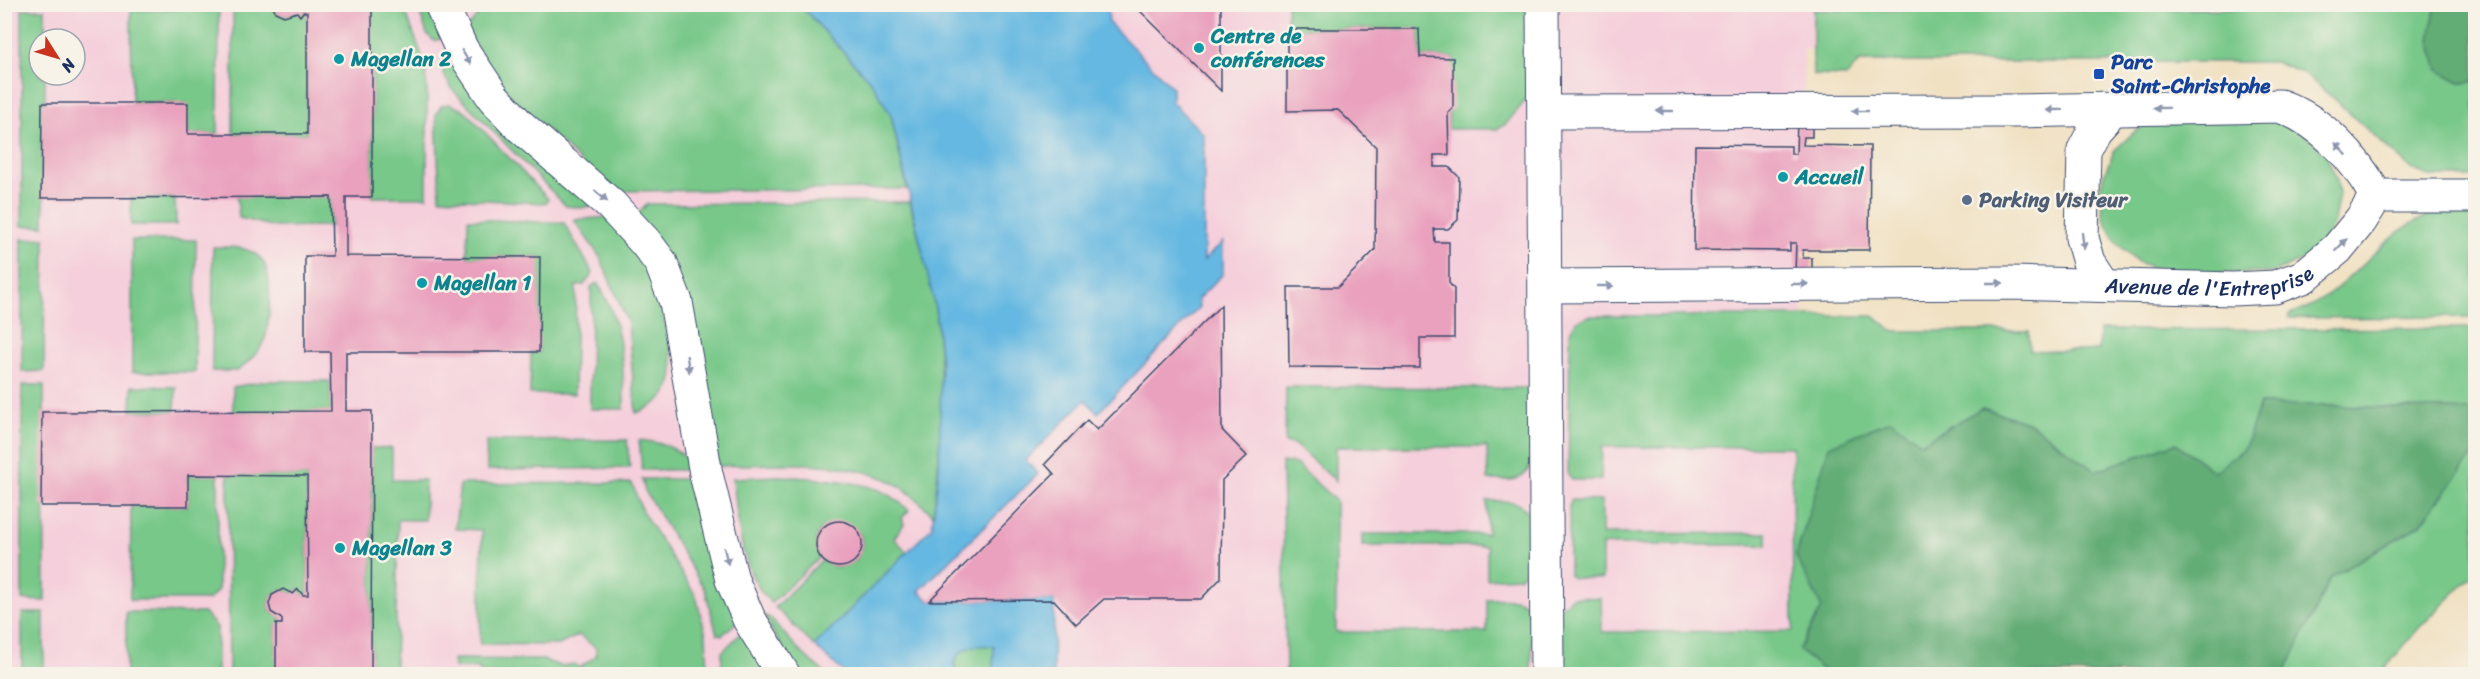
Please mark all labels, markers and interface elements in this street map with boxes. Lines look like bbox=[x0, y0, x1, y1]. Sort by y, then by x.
place label: Centre de conférences bbox=[1210, 17, 1326, 79]
north arrow bbox=[27, 27, 87, 87]
place label: Magellan 2 bbox=[350, 40, 452, 78]
marker: Centre de conférences bbox=[1192, 41, 1206, 55]
place label: Parc Saint-Christophe bbox=[2110, 43, 2271, 105]
one-way arrow bbox=[461, 49, 472, 65]
text: N bbox=[53, 52, 84, 80]
marker: Magellan 2 bbox=[332, 52, 346, 66]
marker: Parc Saint-Christophe bbox=[2092, 67, 2106, 81]
one-way arrow bbox=[2151, 103, 2170, 113]
one-way arrow bbox=[2045, 105, 2064, 115]
one-way arrow bbox=[1655, 106, 1674, 116]
one-way arrow bbox=[1850, 106, 1869, 116]
one-way arrow bbox=[2334, 141, 2348, 156]
place label: Accueil bbox=[1794, 158, 1865, 196]
marker: Accueil bbox=[1776, 170, 1790, 184]
place label: Parking Visiteur bbox=[1979, 181, 2129, 219]
one-way arrow bbox=[593, 189, 608, 202]
marker: Parking Visiteur bbox=[1960, 193, 1974, 207]
one-way arrow bbox=[2078, 232, 2088, 251]
one-way arrow bbox=[2333, 238, 2347, 252]
street label: Avenue de l'Entreprise bbox=[2103, 256, 2323, 308]
place label: Magellan 1 bbox=[433, 264, 531, 302]
marker: Magellan 1 bbox=[415, 276, 429, 290]
one-way arrow bbox=[1985, 278, 2004, 288]
one-way arrow bbox=[1790, 279, 1809, 289]
one-way arrow bbox=[1595, 281, 1614, 290]
one-way arrow bbox=[683, 355, 692, 374]
place label: Magellan 3 bbox=[351, 529, 452, 567]
marker: Magellan 3 bbox=[333, 541, 347, 555]
one-way arrow bbox=[721, 546, 731, 565]

